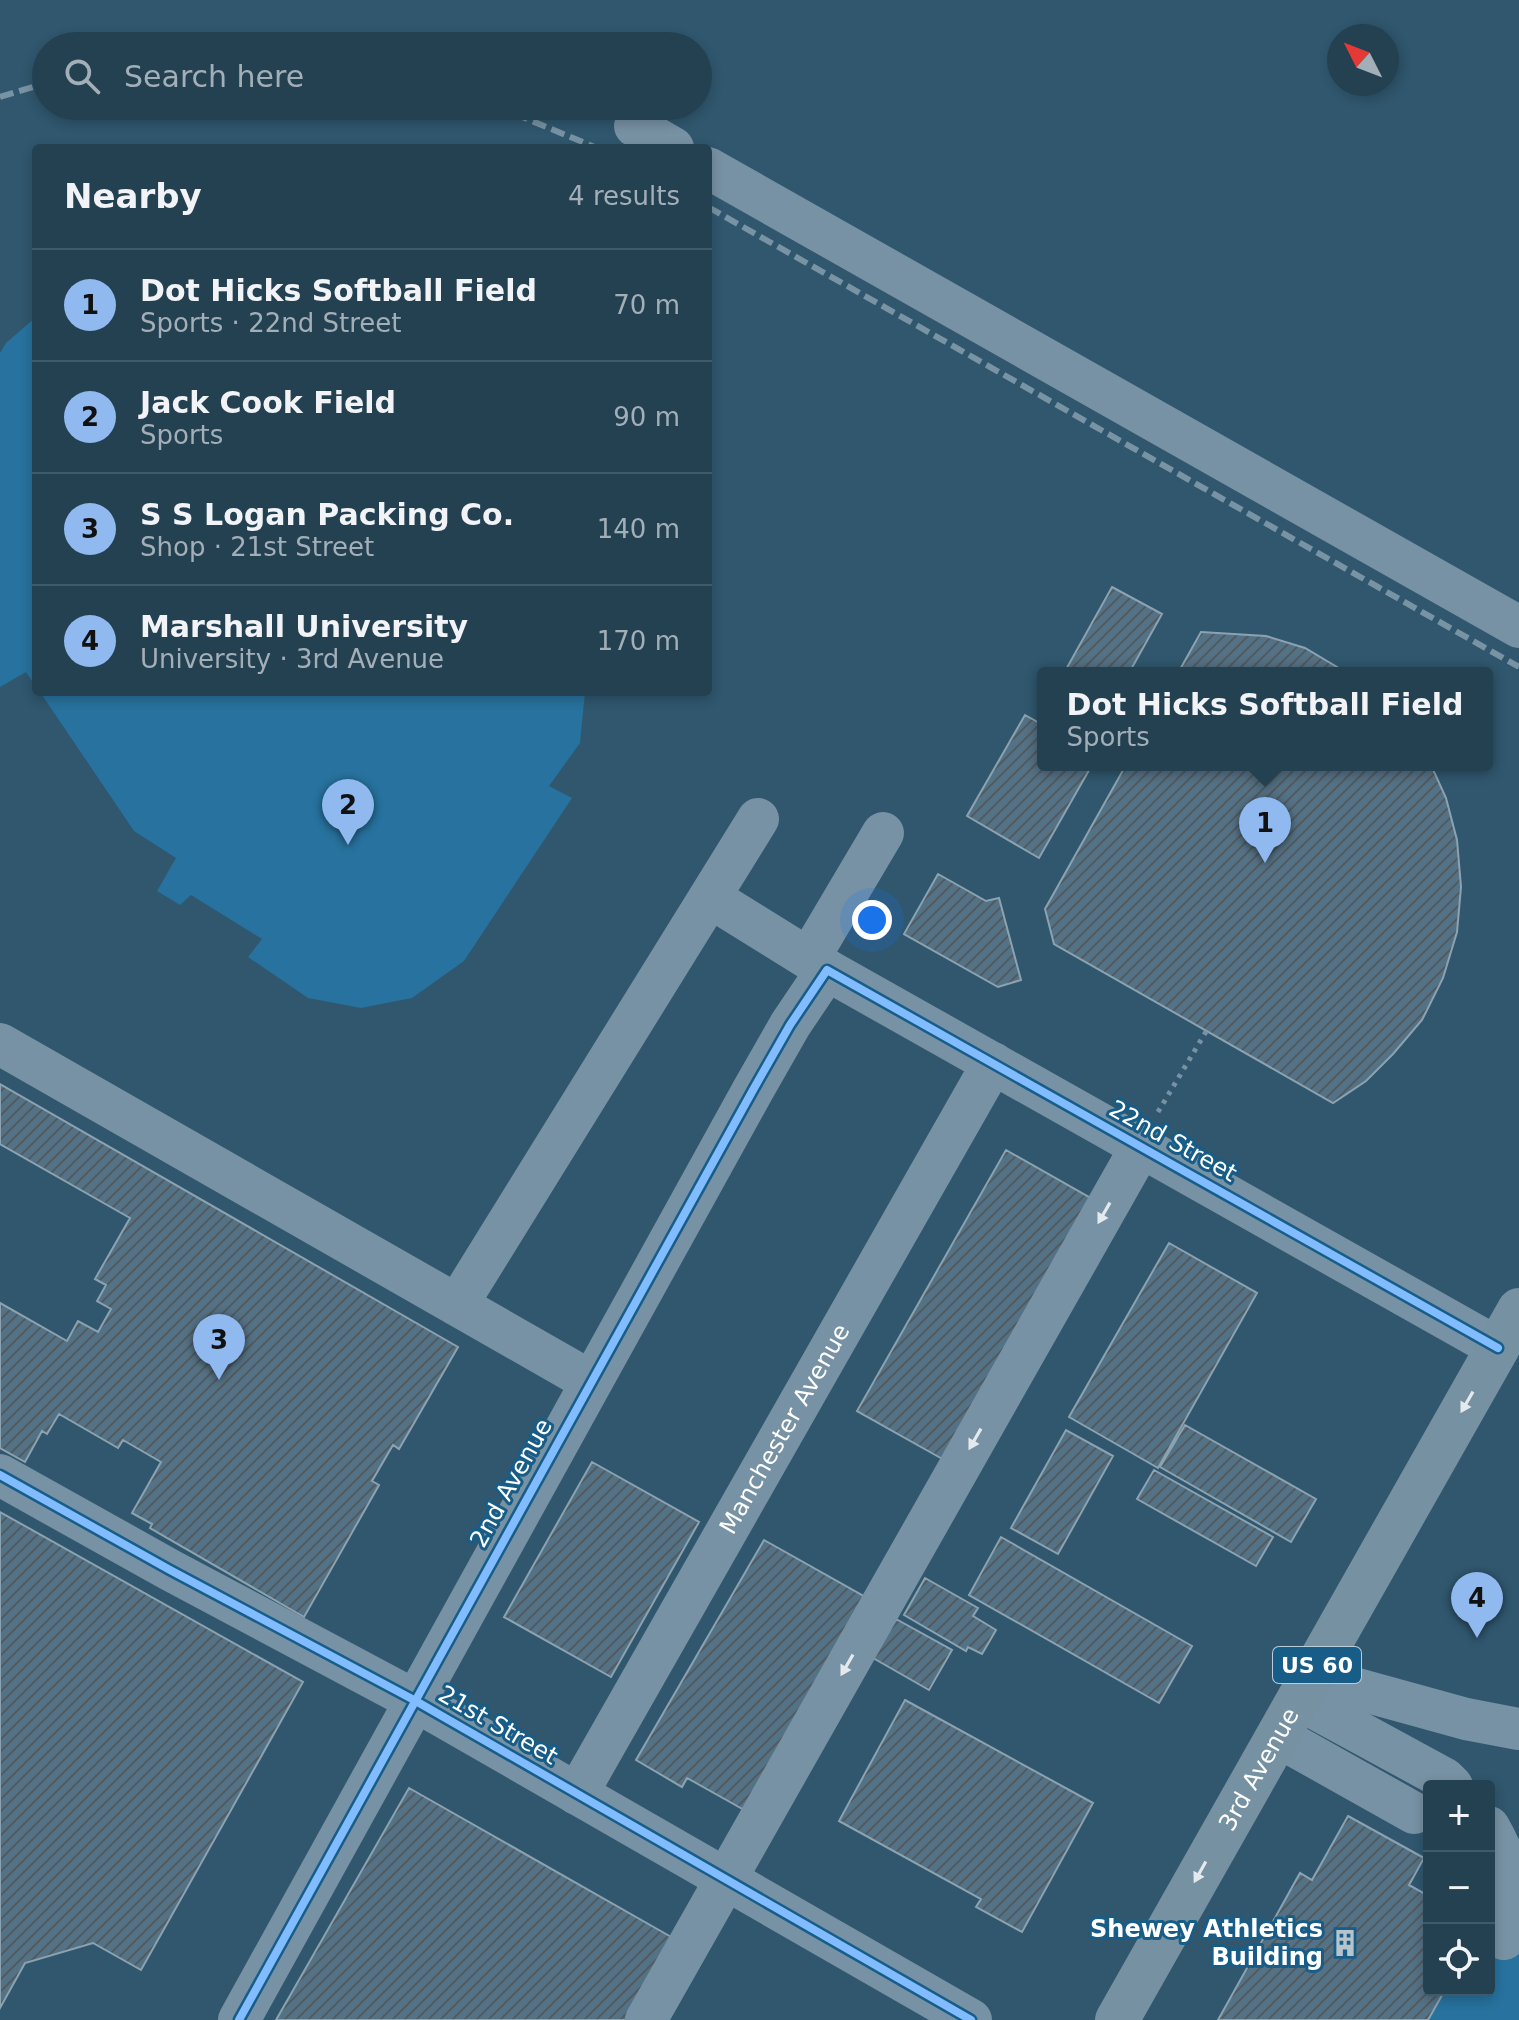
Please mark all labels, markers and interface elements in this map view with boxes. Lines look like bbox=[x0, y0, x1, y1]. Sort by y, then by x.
north arrow bbox=[1327, 24, 1399, 96]
search box bbox=[32, 32, 712, 120]
icon: search bbox=[60, 54, 104, 98]
text: Search here bbox=[124, 59, 304, 94]
text: Nearby bbox=[64, 176, 202, 216]
text: 4 results bbox=[568, 181, 680, 211]
text: Dot Hicks Softball Field bbox=[140, 273, 537, 308]
text: 1 bbox=[81, 290, 99, 320]
text: 70 m bbox=[613, 290, 680, 320]
text: Sports · 22nd Street bbox=[140, 308, 401, 338]
text: Jack Cook Field bbox=[140, 385, 396, 420]
text: 2 bbox=[81, 402, 99, 432]
text: 90 m bbox=[613, 402, 680, 432]
text: Sports bbox=[140, 420, 223, 450]
text: S S Logan Packing Co. bbox=[140, 497, 514, 532]
text: 3 bbox=[81, 514, 99, 544]
text: 140 m bbox=[597, 514, 680, 544]
text: Shop · 21st Street bbox=[140, 532, 374, 562]
text: Marshall University bbox=[140, 609, 468, 644]
text: 4 bbox=[81, 626, 99, 656]
text: 170 m bbox=[597, 626, 680, 656]
text: University · 3rd Avenue bbox=[140, 644, 444, 674]
popup bbox=[1037, 667, 1493, 771]
text: Dot Hicks Softball Field bbox=[1067, 687, 1463, 722]
text: Sports bbox=[1067, 722, 1150, 752]
pin: 2 bbox=[322, 779, 374, 845]
pin: 1 bbox=[1239, 797, 1291, 863]
your location bbox=[852, 900, 892, 940]
street label: 22nd Street bbox=[1104, 1094, 1242, 1188]
one-way arrow bbox=[1097, 1202, 1111, 1224]
pin: 3 bbox=[193, 1314, 245, 1380]
street label: Manchester Avenue bbox=[714, 1319, 856, 1539]
one-way arrow bbox=[1460, 1391, 1474, 1414]
street label: 2nd Avenue bbox=[464, 1414, 558, 1552]
one-way arrow bbox=[968, 1428, 982, 1451]
pin: 4 bbox=[1451, 1572, 1503, 1638]
road number: US 60 bbox=[1273, 1647, 1361, 1683]
one-way arrow bbox=[840, 1654, 854, 1677]
street label: 21st Street bbox=[433, 1680, 563, 1770]
street label: 3rd Avenue bbox=[1213, 1703, 1305, 1836]
map controls bbox=[1423, 1780, 1495, 1996]
button: + bbox=[1423, 1780, 1495, 1852]
button: − bbox=[1423, 1852, 1495, 1924]
one-way arrow bbox=[1193, 1861, 1207, 1883]
place label: Shewey Athletics Building bbox=[1090, 1915, 1323, 1971]
button: locate bbox=[1423, 1924, 1495, 1996]
building icon: Shewey Athletics Building bbox=[1330, 1928, 1360, 1958]

